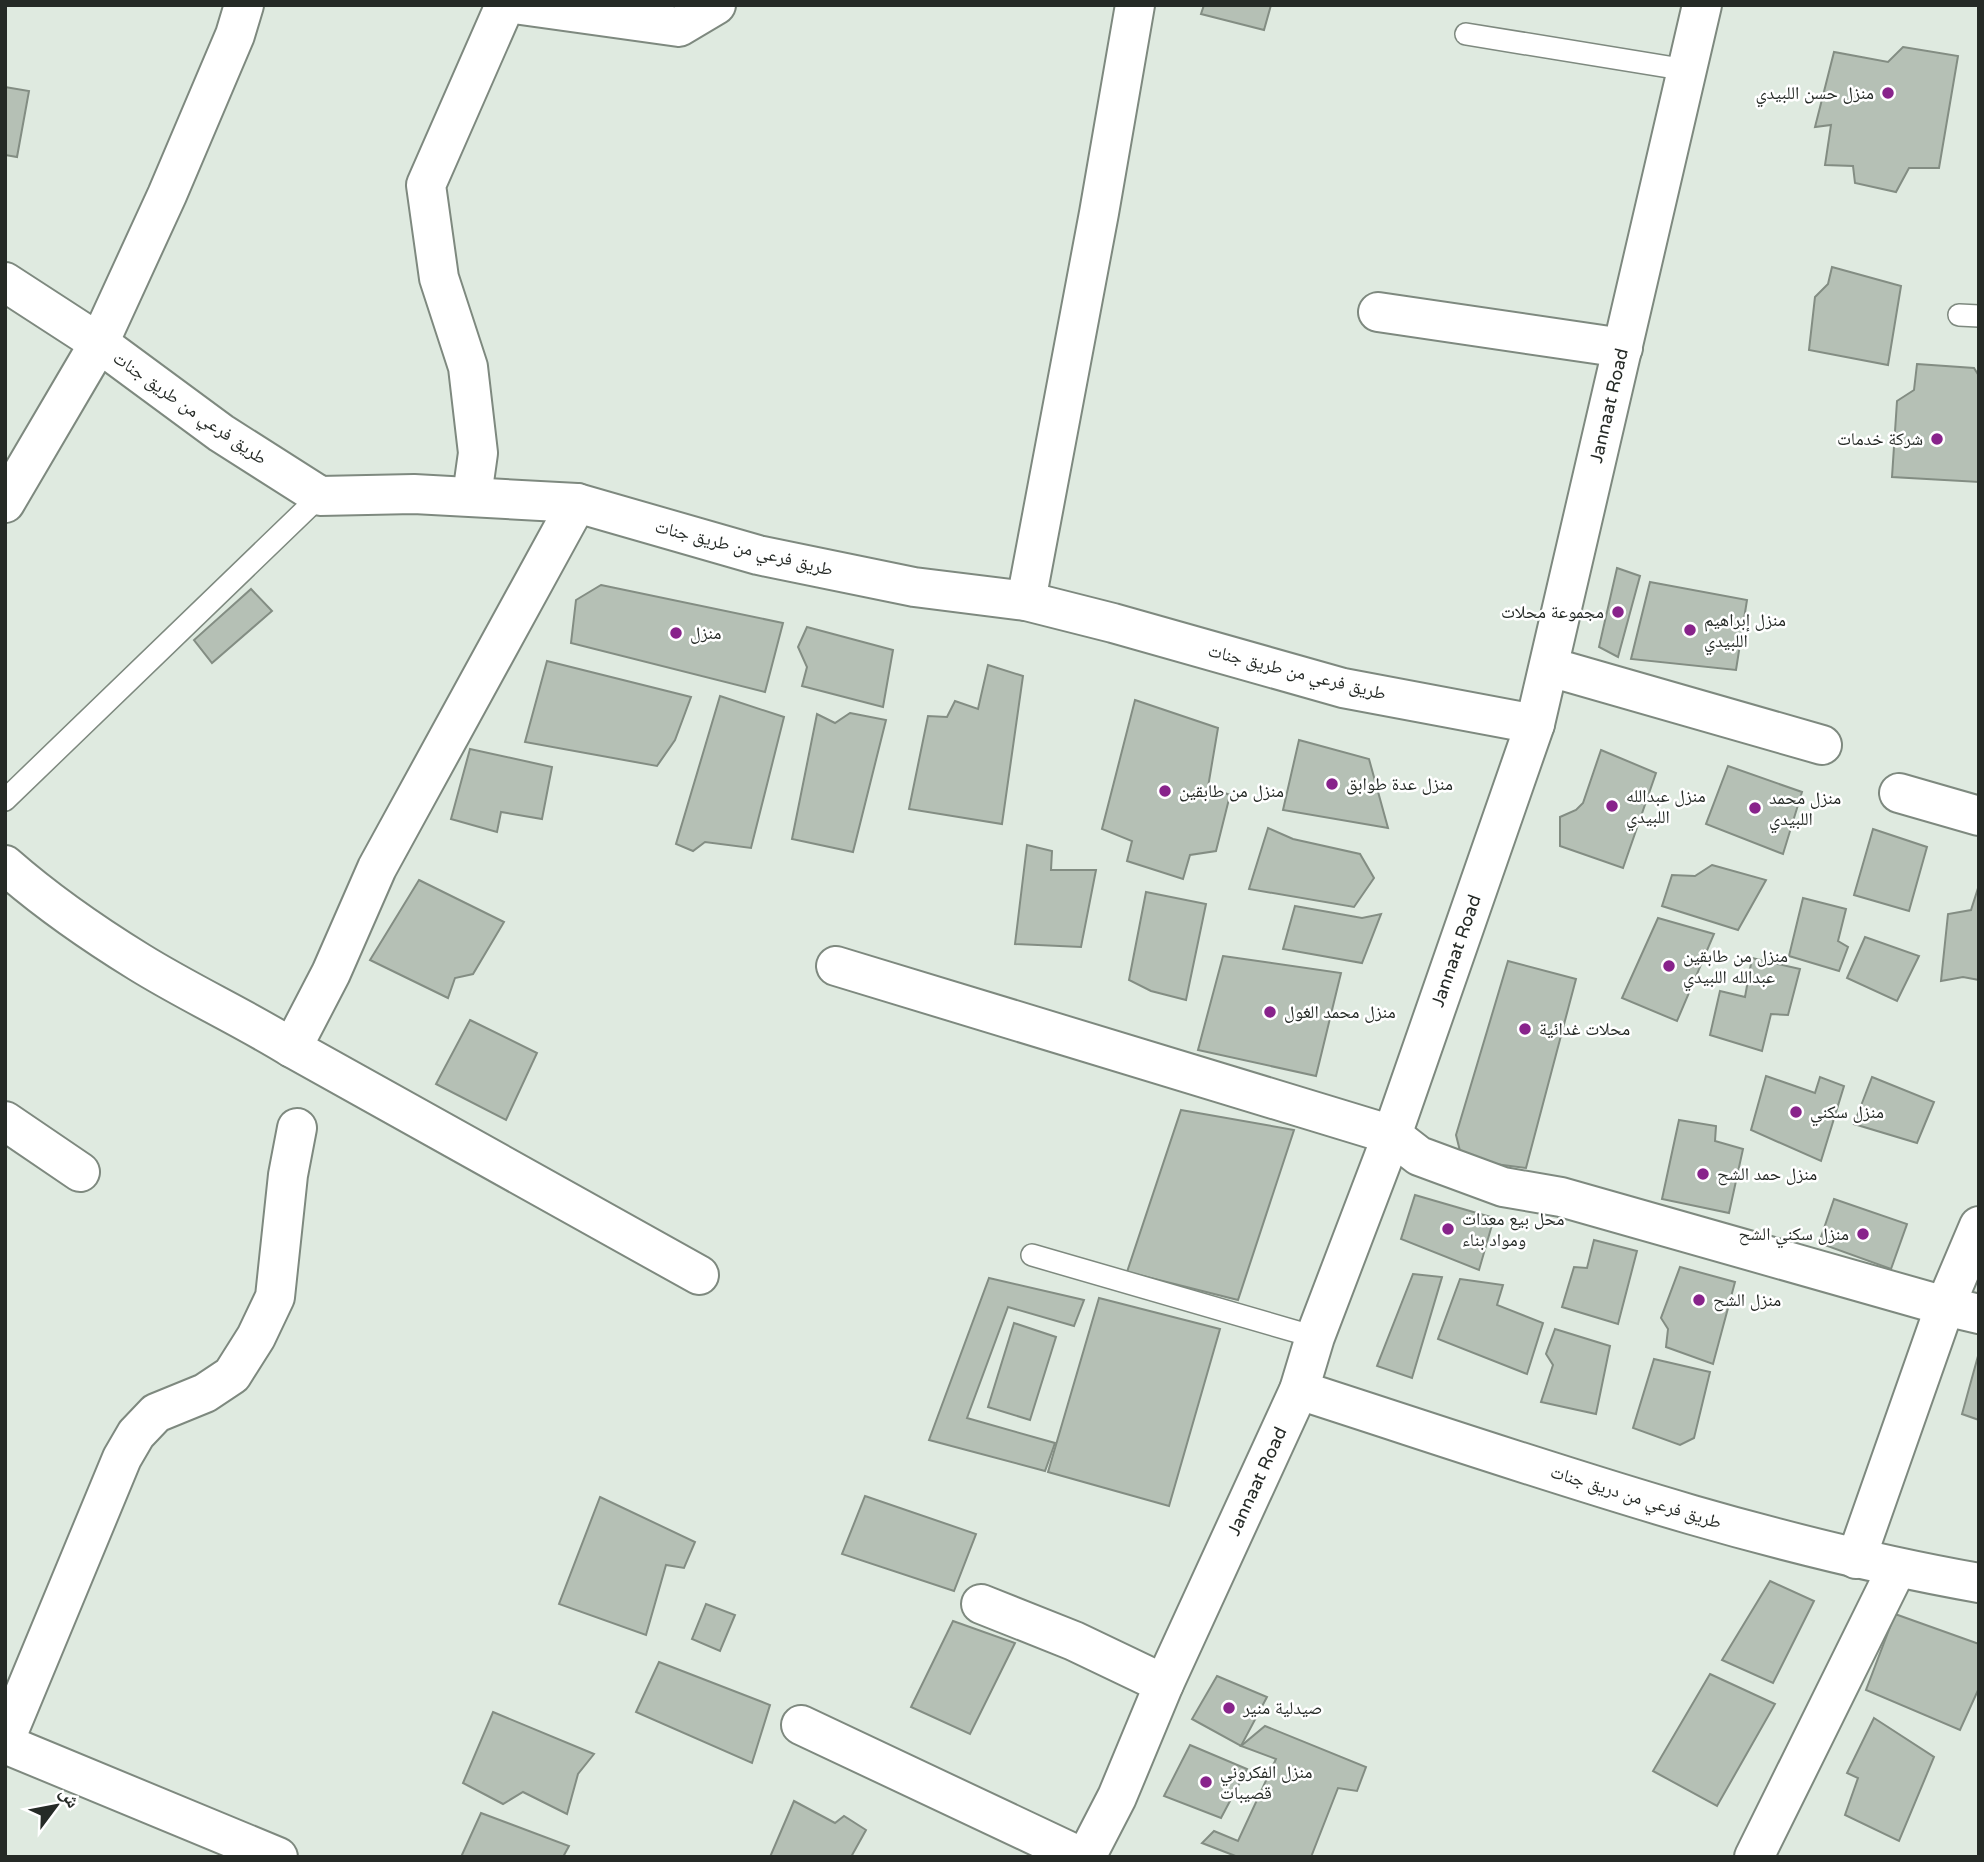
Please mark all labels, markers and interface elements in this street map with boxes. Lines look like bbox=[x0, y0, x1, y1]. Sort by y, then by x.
place label: منزل حسن اللبيدي bbox=[1755, 82, 1874, 108]
marker: منزل حسن اللبيدي bbox=[1880, 85, 1896, 101]
street label: Jannaat Road bbox=[1585, 346, 1633, 465]
street label: طريق فرعي من طريق جنات bbox=[107, 347, 271, 472]
place label: شركة خدمات bbox=[1837, 428, 1923, 450]
marker: شركة خدمات bbox=[1929, 431, 1945, 447]
street label: طريق فرعي من طريق جنات bbox=[652, 515, 835, 584]
place label: مجموعة محلات bbox=[1501, 601, 1604, 623]
marker: مجموعة محلات bbox=[1610, 604, 1626, 620]
place label: منزل إبراهيم اللبيدي bbox=[1704, 609, 1786, 656]
place label: منزل bbox=[690, 622, 721, 644]
marker: منزل إبراهيم اللبيدي bbox=[1682, 622, 1698, 638]
marker: منزل bbox=[668, 625, 684, 641]
street label: طريق فرعي من طريق جنات bbox=[1205, 639, 1388, 708]
place label: منزل عدة طوابق bbox=[1346, 773, 1453, 795]
marker: منزل عدة طوابق bbox=[1324, 776, 1340, 792]
place label: منزل من طابقين bbox=[1179, 780, 1284, 802]
marker: منزل من طابقين bbox=[1157, 783, 1173, 799]
place label: منزل عبدالله اللبيدي bbox=[1626, 785, 1706, 832]
place label: منزل محمد اللبيدي bbox=[1769, 787, 1841, 834]
marker: منزل عبدالله اللبيدي bbox=[1604, 798, 1620, 814]
marker: منزل محمد اللبيدي bbox=[1747, 800, 1763, 816]
street label: Jannaat Road bbox=[1426, 892, 1486, 1010]
place label: منزل من طابقين عبدالله اللبيدي bbox=[1683, 945, 1788, 992]
marker: منزل من طابقين عبدالله اللبيدي bbox=[1661, 958, 1677, 974]
place label: منزل محمد الغول bbox=[1284, 1001, 1396, 1023]
marker: منزل محمد الغول bbox=[1262, 1004, 1278, 1020]
place label: محلات غدائية bbox=[1539, 1018, 1630, 1040]
marker: محلات غدائية bbox=[1517, 1021, 1533, 1037]
place label: منزل سكني bbox=[1810, 1101, 1884, 1127]
marker: منزل سكني bbox=[1788, 1104, 1804, 1120]
place label: منزل حمد الشح bbox=[1717, 1163, 1817, 1186]
marker: منزل حمد الشح bbox=[1695, 1166, 1711, 1182]
place label: محل بيع معدات ومواد بناء bbox=[1462, 1208, 1565, 1251]
marker: محل بيع معدات ومواد بناء bbox=[1440, 1221, 1456, 1237]
place label: منزل سكني الشح bbox=[1738, 1223, 1849, 1249]
marker: منزل سكني الشح bbox=[1855, 1226, 1871, 1242]
place label: منزل الشح bbox=[1713, 1289, 1781, 1312]
marker: منزل الشح bbox=[1691, 1292, 1707, 1308]
street label: Jannaat Road bbox=[1223, 1423, 1292, 1539]
street label: طريق فرعي من دريق جنات bbox=[1547, 1460, 1724, 1537]
place label: صيدلية منير bbox=[1242, 1697, 1323, 1719]
marker: صيدلية منير bbox=[1221, 1700, 1237, 1716]
place label: منزل الفكروني قصيبات bbox=[1220, 1761, 1312, 1804]
north arrow bbox=[21, 1771, 91, 1841]
marker: منزل الفكروني قصيبات bbox=[1198, 1774, 1214, 1790]
text: ش bbox=[55, 1783, 84, 1812]

